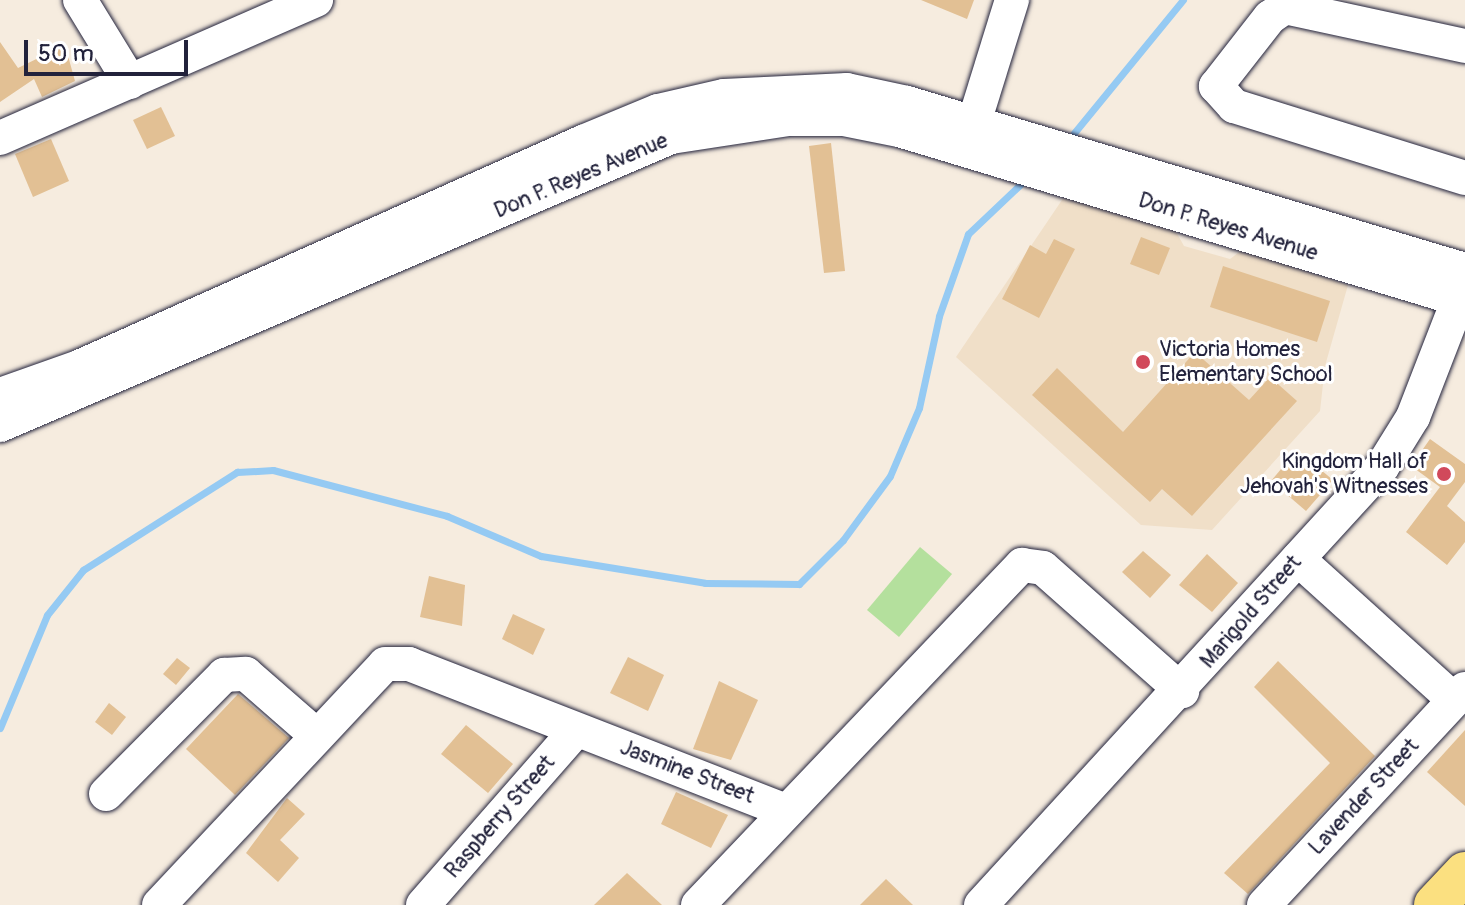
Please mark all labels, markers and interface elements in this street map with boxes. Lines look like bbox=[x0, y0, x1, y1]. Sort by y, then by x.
scale bar bbox=[28, 24, 192, 74]
text: 50 m bbox=[38, 39, 94, 68]
street label: Don P. Reyes Avenue bbox=[490, 128, 672, 224]
street label: Don P. Reyes Avenue bbox=[1135, 187, 1321, 267]
place label: Victoria Homes Elementary School bbox=[1159, 336, 1333, 388]
marker: Victoria Homes Elementary School bbox=[1134, 353, 1152, 371]
place label: Kingdom Hall of Jehovah's Witnesses bbox=[1240, 448, 1428, 500]
marker: Kingdom Hall of Jehovah's Witnesses bbox=[1435, 465, 1453, 483]
street label: Marigold Street bbox=[1195, 550, 1307, 674]
street label: Lavender Street bbox=[1303, 733, 1425, 861]
street label: Jasmine Street bbox=[616, 734, 758, 810]
street label: Raspberry Street bbox=[439, 750, 561, 884]

